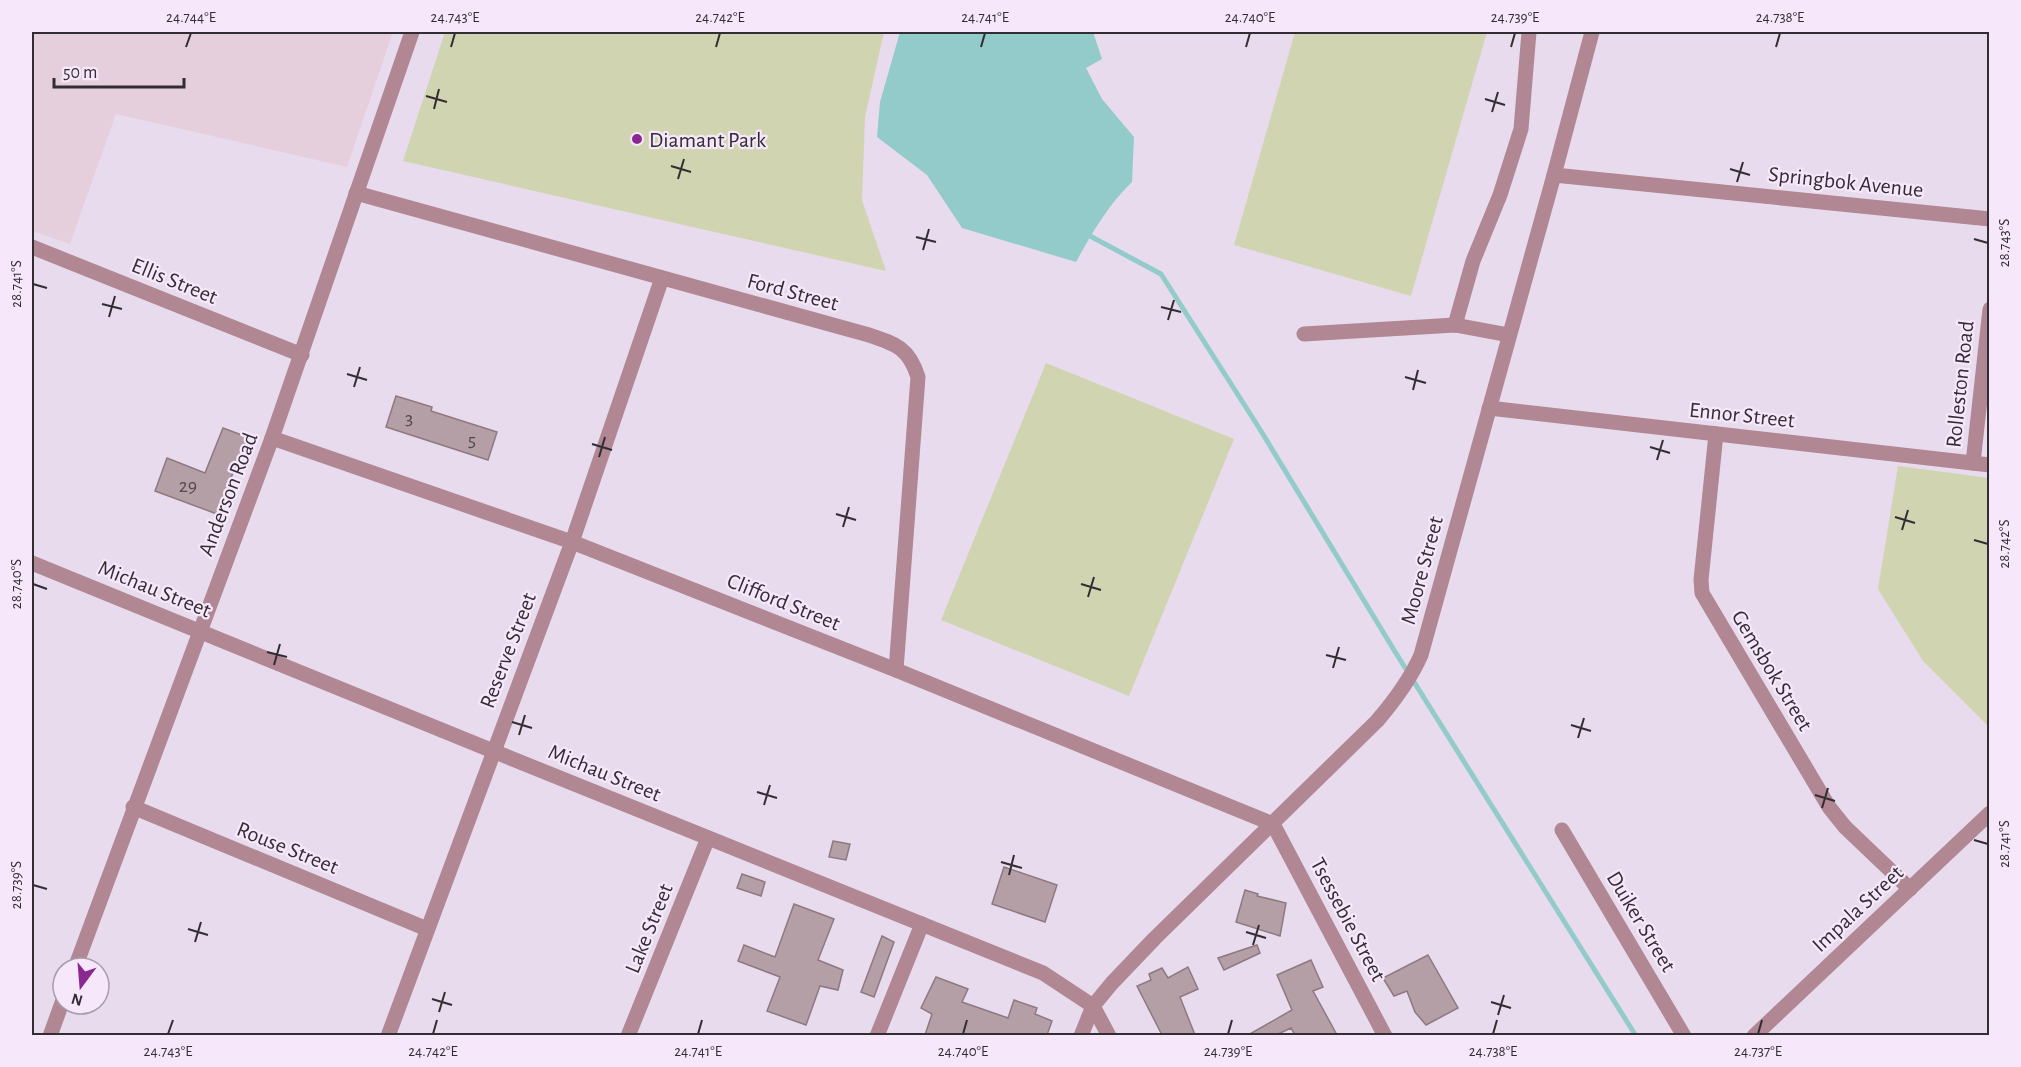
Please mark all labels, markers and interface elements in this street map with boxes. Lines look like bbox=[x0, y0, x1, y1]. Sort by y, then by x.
text: 24.744°E bbox=[166, 10, 216, 25]
text: 24.743°E bbox=[431, 10, 479, 25]
text: 24.742°E bbox=[695, 10, 745, 25]
text: 24.741°E bbox=[961, 10, 1009, 25]
text: 24.740°E bbox=[1225, 10, 1275, 25]
text: 24.739°E bbox=[1491, 10, 1539, 25]
text: 24.738°E bbox=[1756, 10, 1804, 25]
scale bar bbox=[54, 51, 184, 89]
text: 50 m bbox=[63, 64, 97, 82]
place label: Diamant Park bbox=[649, 129, 766, 151]
marker: Diamant Park bbox=[630, 132, 644, 146]
street label: Springbok Avenue bbox=[1767, 163, 1925, 201]
text: 28.743°S bbox=[1997, 219, 2012, 267]
street label: Ellis Street bbox=[129, 254, 221, 308]
text: 28.741°S bbox=[9, 260, 24, 308]
street label: Ford Street bbox=[745, 269, 841, 315]
street label: Rolleston Road bbox=[1942, 320, 1978, 449]
street label: Ennor Street bbox=[1688, 399, 1796, 431]
house number: 3 bbox=[405, 408, 413, 428]
street label: Anderson Road bbox=[194, 430, 261, 559]
house number: 5 bbox=[468, 430, 476, 450]
house number: 29 bbox=[179, 476, 197, 496]
street label: Moore Street bbox=[1397, 514, 1447, 627]
text: 28.742°S bbox=[1997, 519, 2012, 569]
street label: Michau Street bbox=[95, 556, 214, 621]
text: 28.740°S bbox=[9, 559, 24, 609]
street label: Clifford Street bbox=[724, 569, 843, 635]
street label: Reserve Street bbox=[476, 590, 540, 711]
street label: Gemsbok Street bbox=[1728, 606, 1817, 735]
street label: Michau Street bbox=[545, 740, 664, 805]
street label: Rouse Street bbox=[234, 818, 341, 878]
text: 28.741°S bbox=[1997, 820, 2012, 868]
street label: Tsessebie Street bbox=[1306, 854, 1390, 985]
text: 28.739°S bbox=[9, 861, 24, 909]
street label: Impala Street bbox=[1808, 861, 1907, 956]
street label: Duiker Street bbox=[1603, 867, 1680, 976]
street label: Lake Street bbox=[621, 880, 677, 976]
north arrow bbox=[51, 956, 111, 1016]
text: N bbox=[70, 990, 85, 1009]
text: 24.743°E bbox=[144, 1044, 192, 1059]
text: 24.742°E bbox=[408, 1044, 458, 1059]
text: 24.741°E bbox=[674, 1044, 722, 1059]
text: 24.740°E bbox=[938, 1044, 988, 1059]
text: 24.739°E bbox=[1204, 1044, 1252, 1059]
text: 24.738°E bbox=[1469, 1044, 1517, 1059]
text: 24.737°E bbox=[1734, 1044, 1782, 1059]

